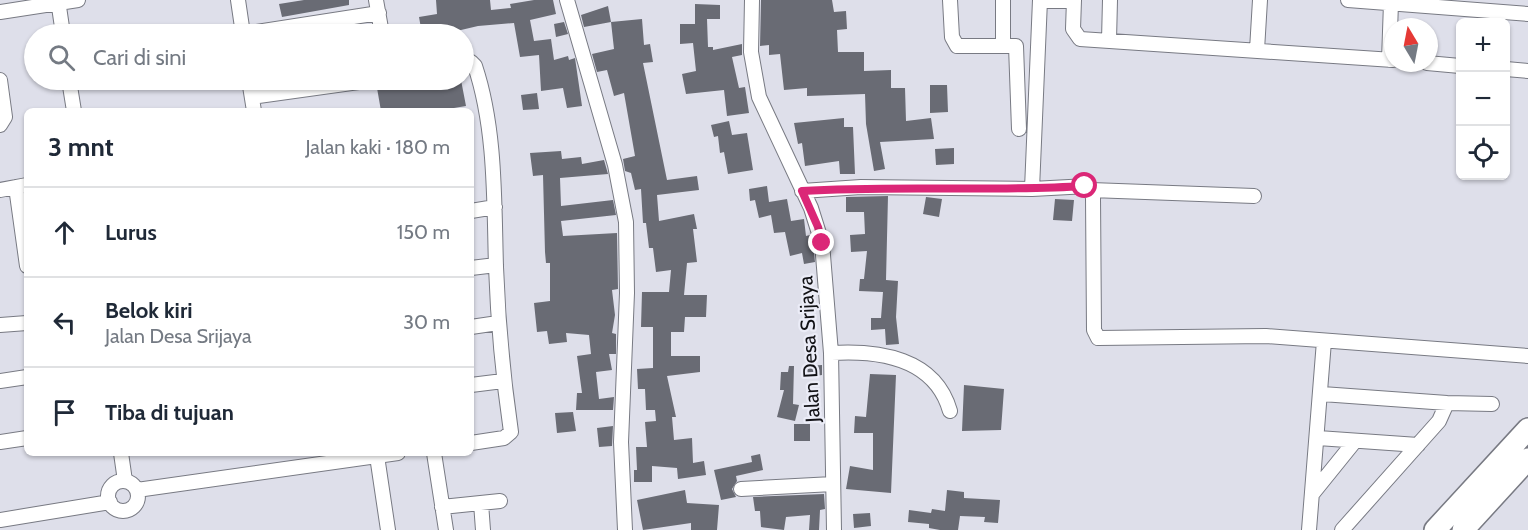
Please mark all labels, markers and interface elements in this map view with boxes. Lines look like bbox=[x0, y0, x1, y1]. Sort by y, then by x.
north arrow bbox=[1384, 18, 1438, 72]
map controls bbox=[1456, 18, 1510, 180]
button: + bbox=[1456, 18, 1510, 72]
search box bbox=[24, 24, 474, 90]
icon: search bbox=[45, 41, 78, 74]
text: Cari di sini bbox=[93, 44, 186, 71]
button: − bbox=[1456, 72, 1510, 126]
button: locate bbox=[1456, 126, 1510, 180]
text: 3 mnt bbox=[48, 131, 114, 163]
text: Jalan kaki · 180 m bbox=[305, 135, 450, 159]
route start bbox=[1071, 172, 1097, 198]
icon: ahead bbox=[48, 216, 81, 249]
text: Lurus bbox=[105, 219, 157, 246]
text: 150 m bbox=[397, 220, 450, 244]
route end bbox=[808, 229, 834, 255]
street label: Jalan Desa Srijaya bbox=[793, 275, 825, 424]
text: Belok kiri bbox=[105, 297, 192, 324]
icon: left bbox=[48, 306, 81, 339]
text: 30 m bbox=[403, 310, 450, 334]
text: Jalan Desa Srijaya bbox=[105, 324, 252, 348]
icon: arrive bbox=[48, 396, 81, 429]
text: Tiba di tujuan bbox=[105, 399, 234, 426]

